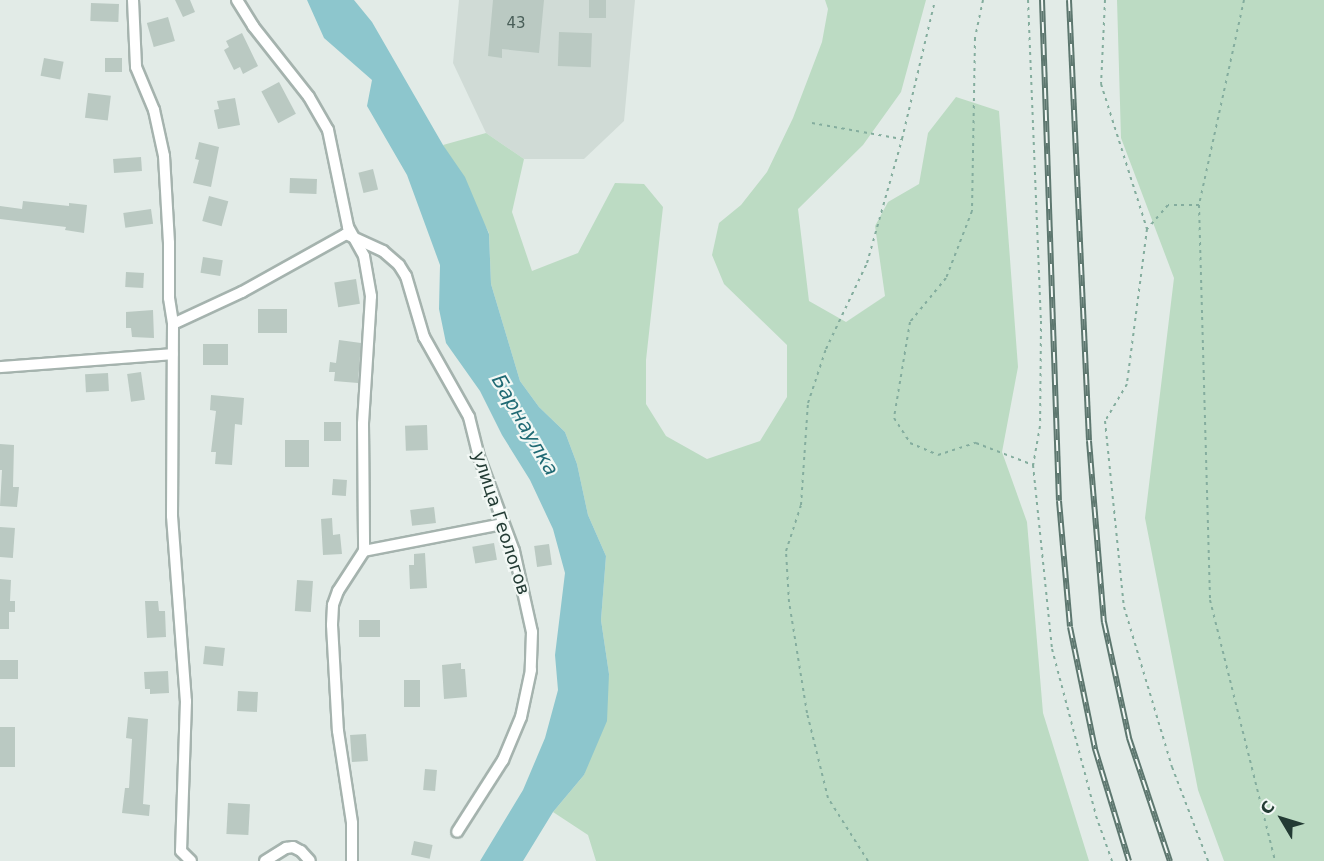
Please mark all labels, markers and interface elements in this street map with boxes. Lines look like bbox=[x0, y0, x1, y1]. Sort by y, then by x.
house number: 43 bbox=[506, 15, 526, 33]
water label: Барнаулка bbox=[486, 370, 564, 480]
street label: улица Геологов bbox=[468, 449, 534, 597]
north arrow bbox=[1252, 789, 1312, 849]
text: С bbox=[1256, 797, 1279, 818]

